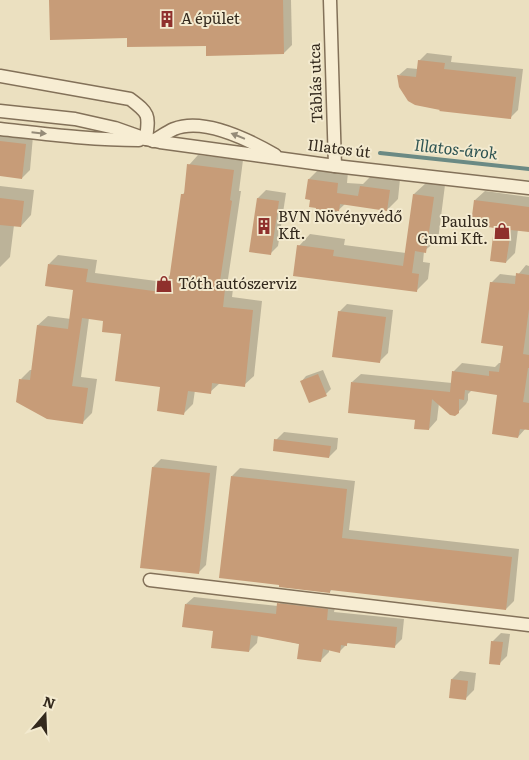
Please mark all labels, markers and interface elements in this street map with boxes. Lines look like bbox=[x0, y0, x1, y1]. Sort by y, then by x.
place label: A épület bbox=[181, 6, 240, 29]
building icon: A épület bbox=[157, 9, 177, 29]
street label: Táblás utca bbox=[302, 42, 327, 123]
one-way arrow bbox=[31, 129, 47, 137]
one-way arrow bbox=[231, 132, 245, 140]
street label: Illatos út bbox=[306, 132, 372, 163]
water label: Illatos-árok bbox=[413, 132, 499, 164]
place label: BVN Növényvédő Kft. bbox=[278, 204, 403, 244]
place label: Paulus Gumi Kft. bbox=[417, 209, 488, 249]
building icon: BVN Növényvédő Kft. bbox=[254, 216, 274, 236]
shop icon: Paulus Gumi Kft. bbox=[492, 221, 512, 241]
place label: Tóth autószerviz bbox=[178, 271, 297, 294]
shop icon: Tóth autószerviz bbox=[154, 274, 174, 294]
north arrow bbox=[20, 690, 70, 740]
text: N bbox=[41, 690, 59, 713]

